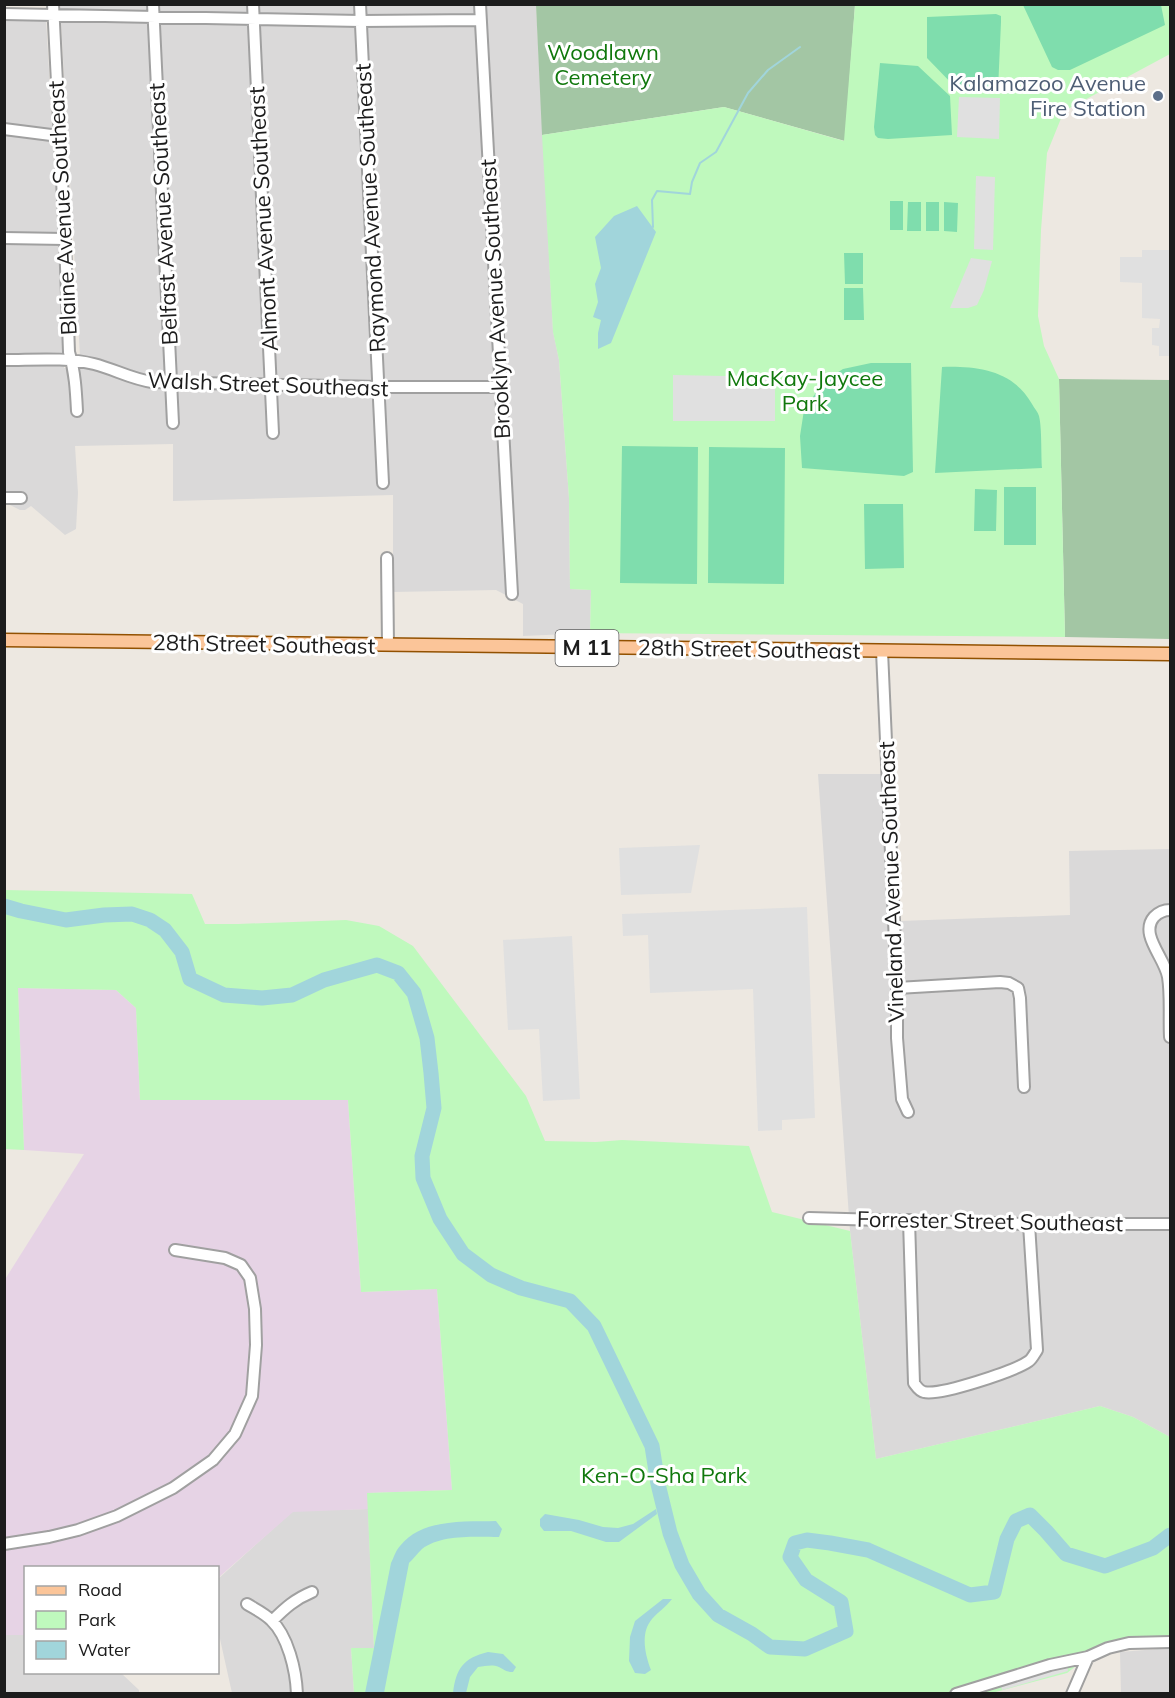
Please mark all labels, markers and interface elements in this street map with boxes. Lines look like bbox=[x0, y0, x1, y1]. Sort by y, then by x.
park label: Woodlawn Cemetery bbox=[547, 38, 659, 91]
street label: Raymond Avenue Southeast bbox=[348, 63, 392, 353]
place label: Kalamazoo Avenue Fire Station bbox=[949, 69, 1146, 122]
street label: Blaine Avenue Southeast bbox=[41, 80, 83, 336]
street label: Belfast Avenue Southeast bbox=[142, 82, 184, 346]
street label: Almont Avenue Southeast bbox=[242, 86, 284, 352]
marker: Kalamazoo Avenue Fire Station bbox=[1151, 89, 1165, 103]
street label: Brooklyn Avenue Southeast bbox=[474, 158, 516, 440]
park label: MacKay-Jaycee Park bbox=[727, 364, 883, 417]
street label: Walsh Street Southeast bbox=[147, 366, 389, 402]
street label: 28th Street Southeast bbox=[152, 628, 376, 660]
road number: M 11 bbox=[556, 630, 618, 666]
street label: 28th Street Southeast bbox=[637, 633, 861, 665]
street label: Vineland Avenue Southeast bbox=[872, 741, 910, 1023]
street label: Forrester Street Southeast bbox=[857, 1205, 1124, 1237]
park label: Ken-O-Sha Park bbox=[581, 1461, 748, 1489]
legend bbox=[24, 1566, 219, 1674]
text: Road bbox=[78, 1578, 122, 1601]
text: Park bbox=[78, 1608, 117, 1631]
text: Water bbox=[78, 1638, 131, 1661]

